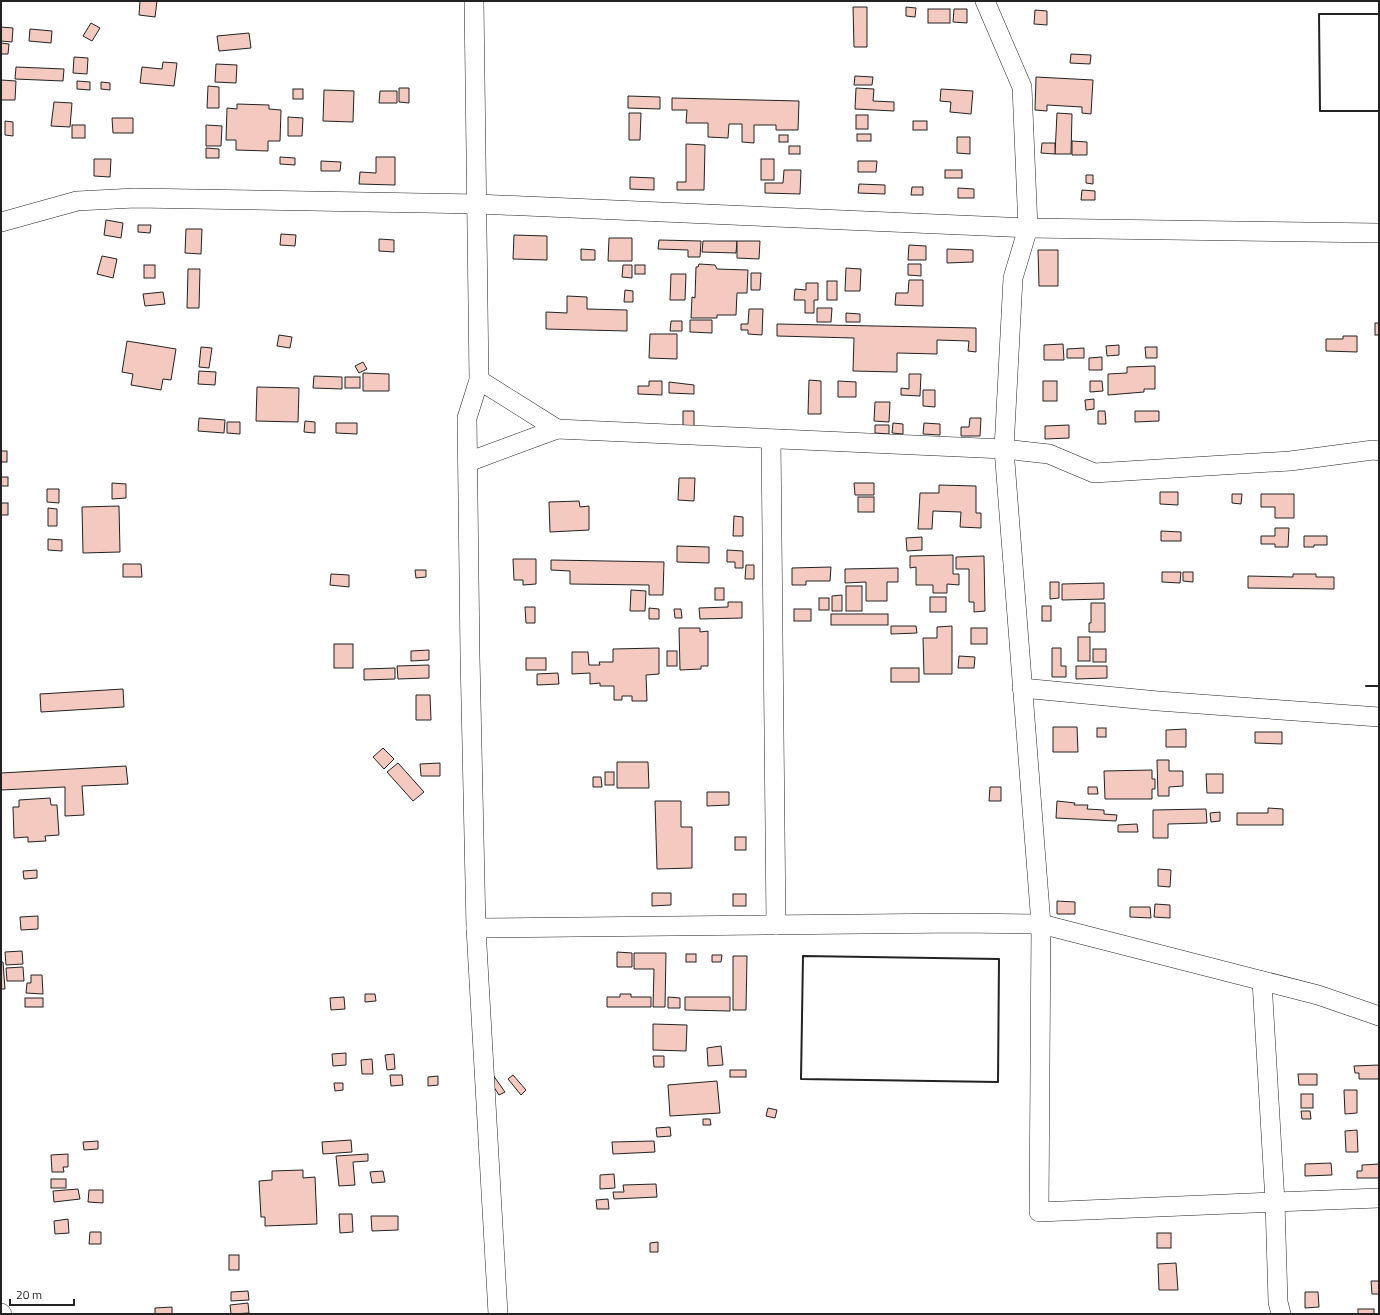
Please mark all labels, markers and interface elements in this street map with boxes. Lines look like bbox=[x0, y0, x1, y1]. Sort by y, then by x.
scale bar bbox=[10, 1281, 74, 1307]
text: 20 m bbox=[16, 1285, 42, 1304]

